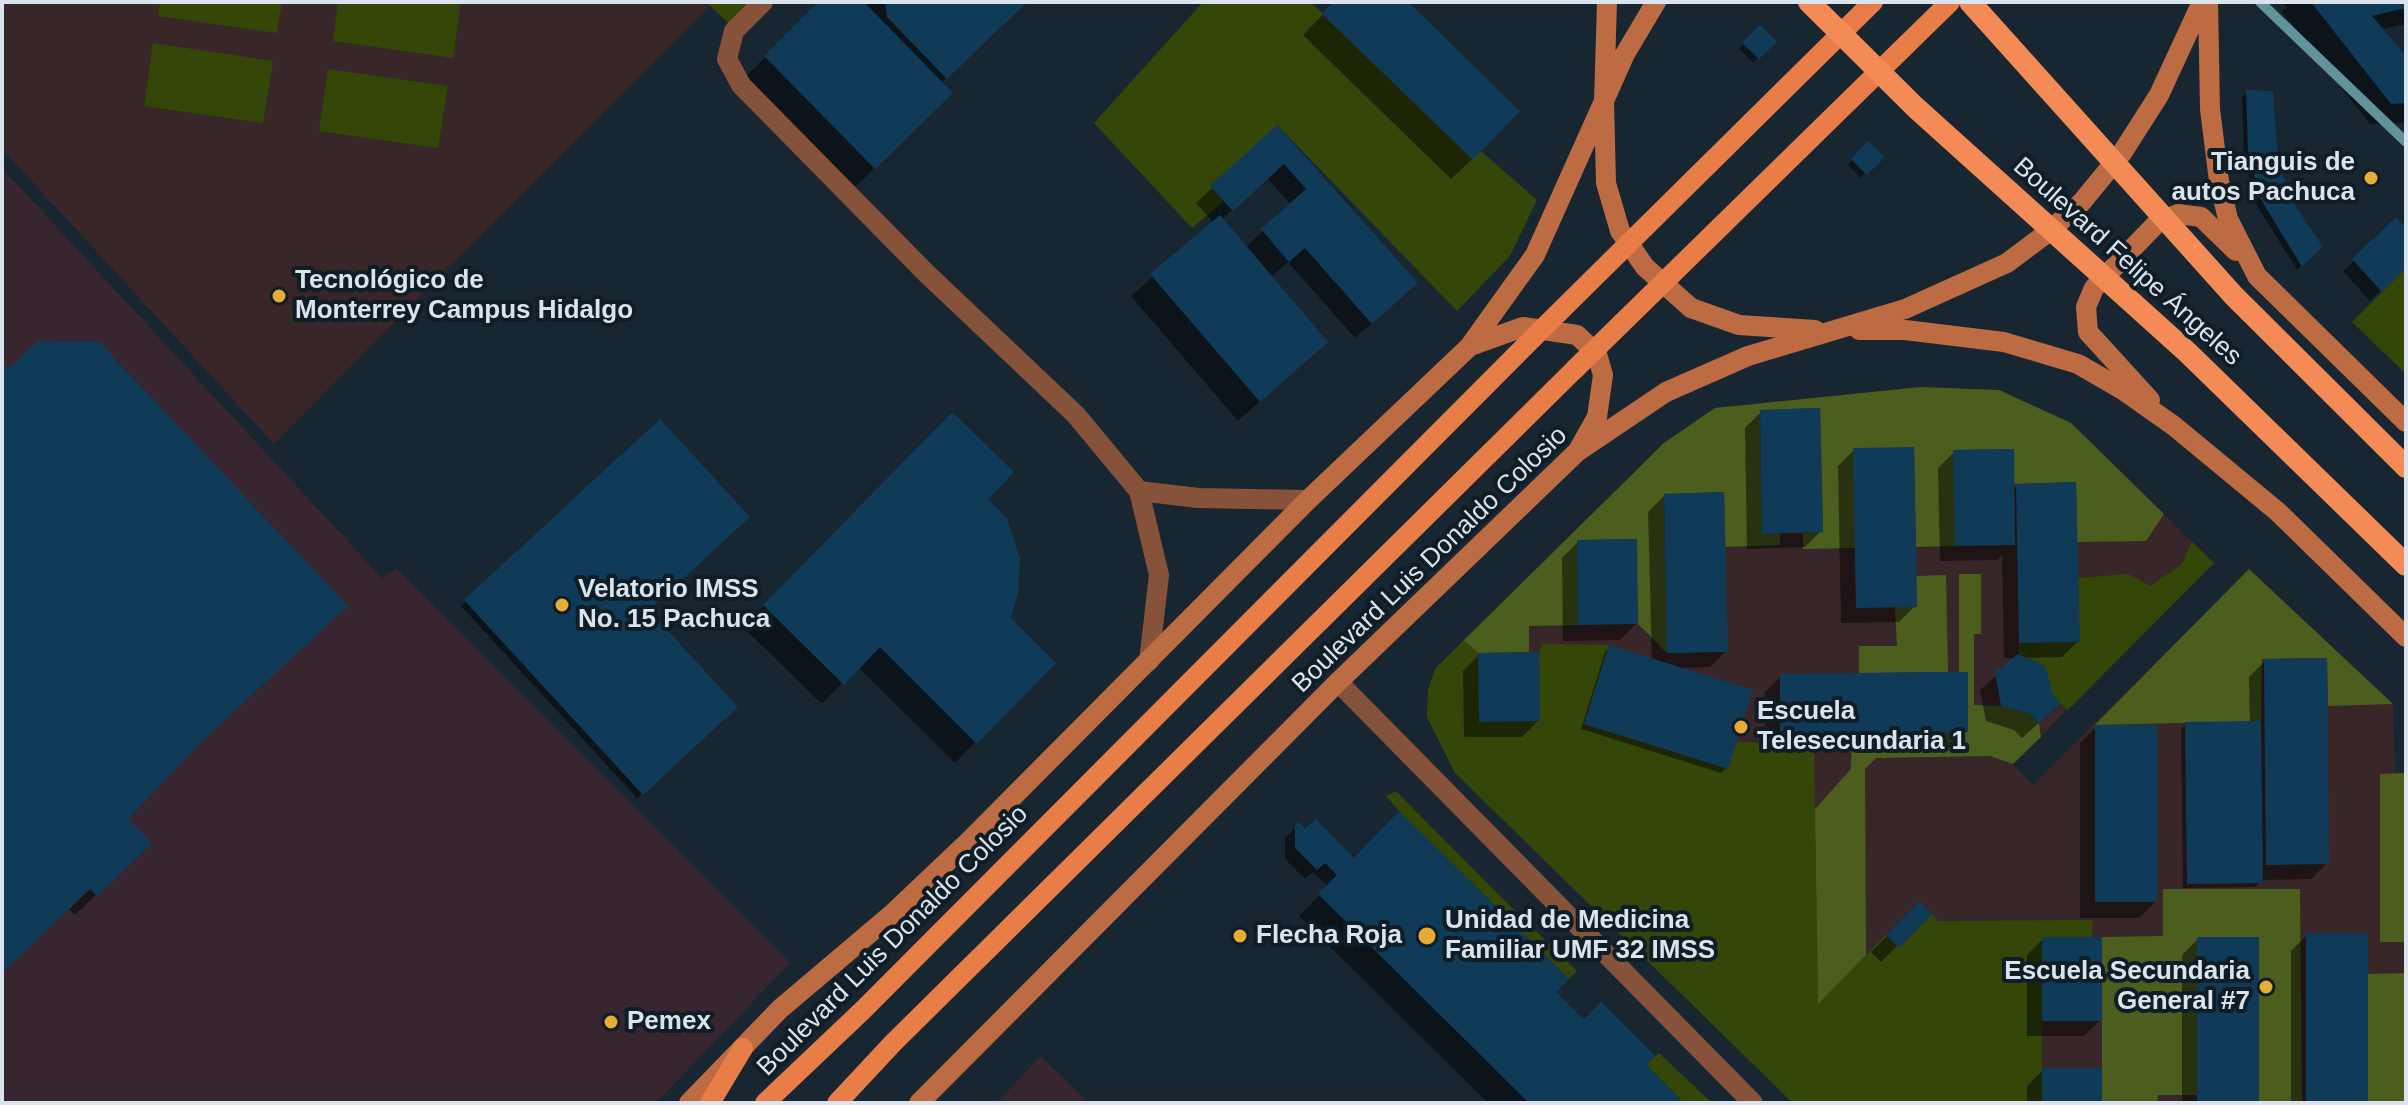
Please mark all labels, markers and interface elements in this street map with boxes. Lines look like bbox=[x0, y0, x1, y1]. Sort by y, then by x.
place label: Tianguis de autos Pachuca bbox=[2171, 147, 2355, 208]
street label: Boulevard Felipe Ángeles bbox=[2006, 151, 2248, 373]
marker: Tianguis de autos Pachuca bbox=[2362, 169, 2380, 187]
place label: Tecnológico de Monterrey Campus Hidalgo bbox=[295, 265, 633, 326]
marker: Tecnológico de Monterrey Campus Hidalgo bbox=[270, 287, 288, 305]
street label: Boulevard Luis Donaldo Colosio bbox=[1286, 420, 1574, 700]
place label: Velatorio IMSS No. 15 Pachuca bbox=[578, 574, 770, 636]
marker: Velatorio IMSS No. 15 Pachuca bbox=[553, 596, 571, 614]
place label: Escuela Telesecundaria 1 bbox=[1757, 696, 1966, 758]
marker: Escuela Telesecundaria 1 bbox=[1732, 718, 1750, 736]
street label: Boulevard Luis Donaldo Colosio bbox=[751, 799, 1035, 1083]
place label: Unidad de Medicina Familiar UMF 32 IMSS bbox=[1445, 905, 1715, 966]
place label: Flecha Roja bbox=[1256, 920, 1402, 952]
marker: Unidad de Medicina Familiar UMF 32 IMSS bbox=[1416, 925, 1438, 947]
marker: Flecha Roja bbox=[1231, 927, 1249, 945]
place label: Escuela Secundaria General #7 bbox=[2004, 956, 2250, 1018]
marker: Escuela Secundaria General #7 bbox=[2257, 978, 2275, 996]
place label: Pemex bbox=[627, 1006, 711, 1038]
marker: Pemex bbox=[602, 1013, 620, 1031]

